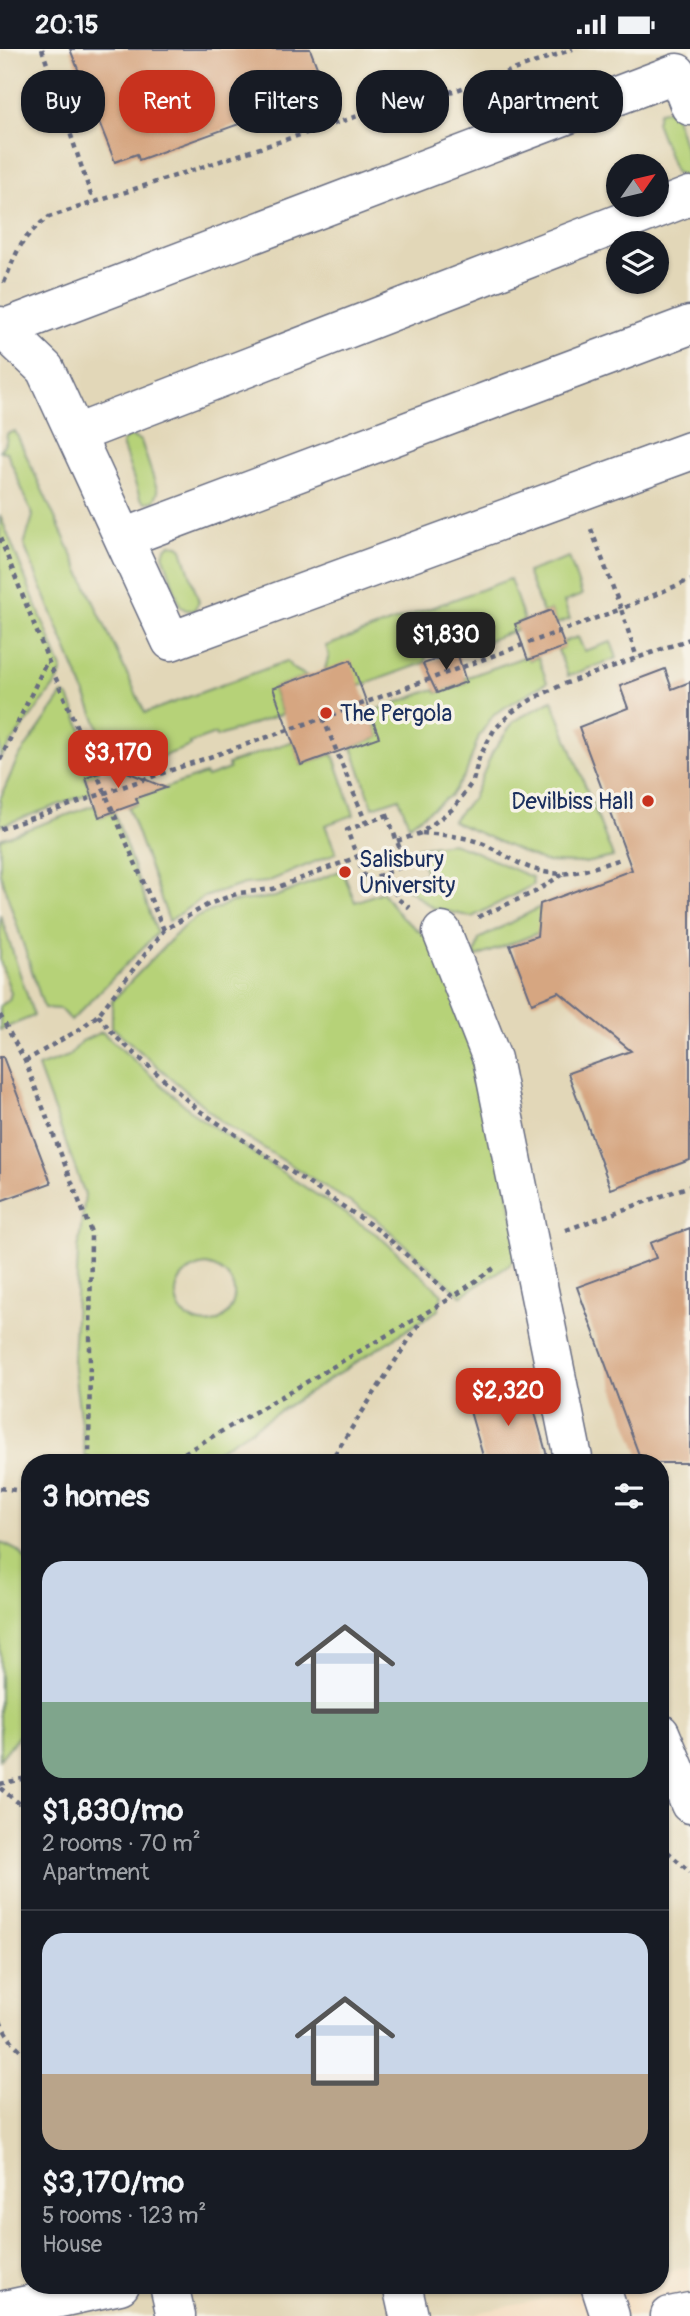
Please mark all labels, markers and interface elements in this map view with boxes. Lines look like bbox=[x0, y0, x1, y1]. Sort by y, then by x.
text: 20:15 bbox=[35, 9, 99, 41]
chip: Buy bbox=[21, 70, 105, 133]
chip: Rent bbox=[119, 70, 215, 133]
chip: Filters bbox=[229, 70, 342, 133]
chip: New bbox=[356, 70, 449, 133]
chip: Apartment bbox=[463, 70, 623, 133]
north arrow bbox=[606, 154, 668, 217]
map controls bbox=[606, 154, 669, 294]
button: layers bbox=[606, 231, 669, 294]
pin: $1,830 bbox=[389, 613, 503, 672]
text: $1,830 bbox=[412, 620, 480, 649]
place label: The Pergola bbox=[340, 699, 452, 728]
marker: The Pergola bbox=[318, 705, 334, 721]
pin: $3,170 bbox=[61, 731, 175, 790]
text: $3,170 bbox=[84, 738, 152, 767]
place label: Devilbiss Hall bbox=[511, 787, 634, 816]
marker: Devilbiss Hall bbox=[640, 793, 656, 809]
place label: Salisbury University bbox=[359, 845, 456, 900]
marker: Salisbury University bbox=[337, 864, 353, 880]
pin: $2,320 bbox=[451, 1369, 565, 1428]
text: $2,320 bbox=[472, 1376, 544, 1405]
icon: filters bbox=[610, 1477, 648, 1515]
text: 3 homes bbox=[42, 1478, 149, 1515]
icon: home bbox=[282, 1606, 408, 1732]
text: $1,830/mo bbox=[42, 1792, 183, 1829]
text: 2 rooms · 70 m² bbox=[42, 1829, 201, 1858]
text: Apartment bbox=[42, 1858, 149, 1887]
icon: home bbox=[282, 1978, 408, 2104]
text: $3,170/mo bbox=[42, 2164, 184, 2201]
text: 5 rooms · 123 m² bbox=[42, 2201, 206, 2230]
text: House bbox=[42, 2230, 102, 2259]

